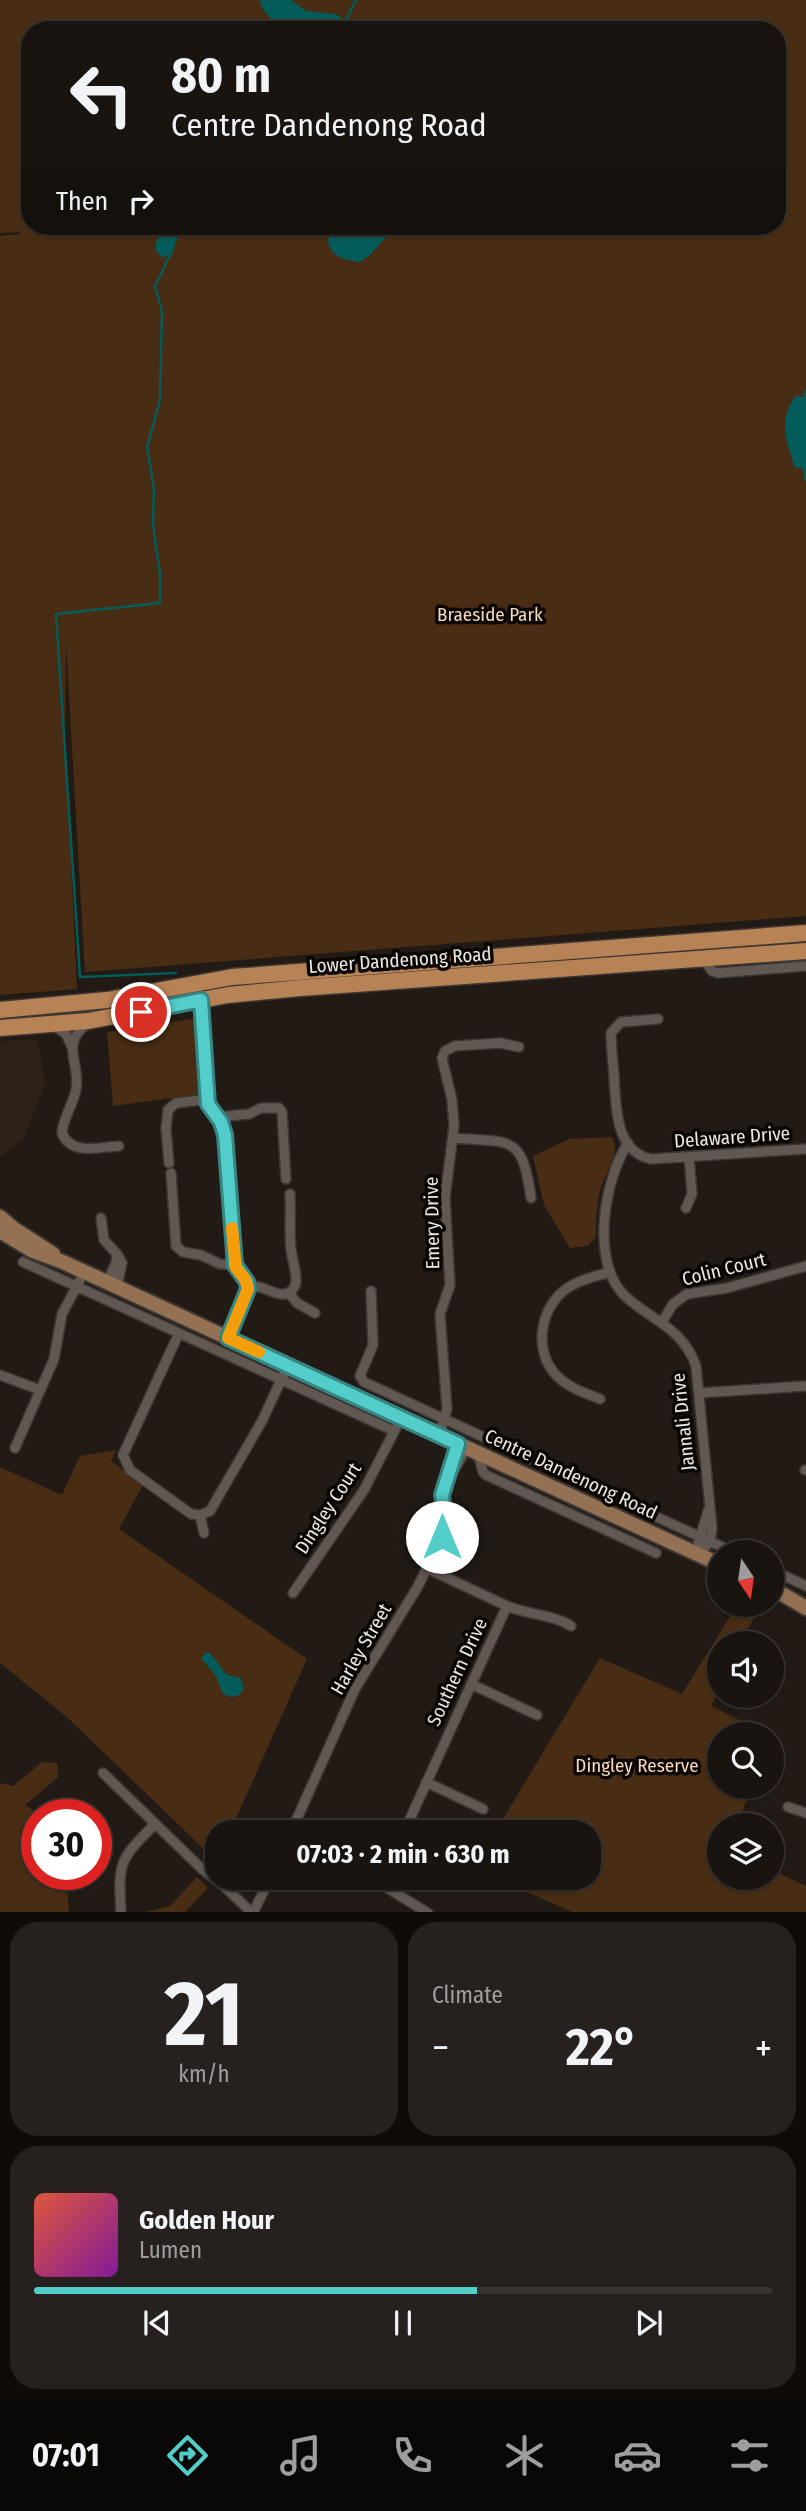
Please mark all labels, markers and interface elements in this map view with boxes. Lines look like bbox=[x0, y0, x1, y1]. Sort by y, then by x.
text: 80 m bbox=[171, 46, 271, 105]
icon: left bbox=[56, 49, 147, 140]
text: Centre Dandenong Road bbox=[171, 106, 487, 144]
icon: right bbox=[122, 182, 160, 220]
text: Then bbox=[56, 186, 108, 217]
park label: Braeside Park bbox=[437, 603, 543, 626]
street label: Lower Dandenong Road bbox=[308, 942, 492, 978]
pin bbox=[111, 982, 171, 1042]
icon: arrive bbox=[122, 993, 160, 1031]
street label: Delaware Drive bbox=[673, 1121, 791, 1153]
street label: Emery Drive bbox=[420, 1177, 444, 1269]
street label: Colin Court bbox=[680, 1247, 769, 1291]
street label: Jannali Drive bbox=[666, 1372, 700, 1472]
street label: Centre Dandenong Road bbox=[481, 1424, 661, 1524]
street label: Dingley Court bbox=[290, 1457, 366, 1558]
position arrow bbox=[405, 1500, 479, 1574]
north arrow bbox=[707, 1540, 784, 1617]
map controls bbox=[707, 1540, 784, 1890]
street label: Harley Street bbox=[326, 1599, 397, 1699]
street label: Southern Drive bbox=[422, 1614, 492, 1730]
button: sound bbox=[707, 1631, 784, 1708]
button: search bbox=[707, 1722, 784, 1799]
park label: Dingley Reserve bbox=[575, 1754, 699, 1777]
speed limit sign: 30 bbox=[21, 1799, 112, 1890]
button: layers bbox=[707, 1813, 784, 1890]
text: 07:03 · 2 min · 630 m bbox=[296, 1839, 510, 1870]
text: 21 bbox=[164, 1960, 244, 2069]
text: Climate bbox=[432, 1981, 503, 2009]
text: 22° bbox=[566, 2016, 638, 2079]
text: − bbox=[432, 2025, 449, 2071]
text: + bbox=[755, 2025, 772, 2071]
text: km/h bbox=[178, 2060, 230, 2088]
text: Golden Hour bbox=[139, 2205, 274, 2236]
text: Lumen bbox=[139, 2236, 202, 2264]
icon: previous bbox=[138, 2304, 176, 2342]
icon: pause bbox=[384, 2304, 422, 2342]
icon: next bbox=[630, 2304, 668, 2342]
icon: directions bbox=[163, 2431, 212, 2480]
icon: music bbox=[276, 2431, 325, 2480]
icon: phone bbox=[388, 2431, 437, 2480]
icon: climate bbox=[500, 2431, 549, 2480]
icon: car bbox=[613, 2431, 662, 2480]
icon: filters bbox=[725, 2431, 774, 2480]
text: 07:01 bbox=[32, 2436, 100, 2474]

